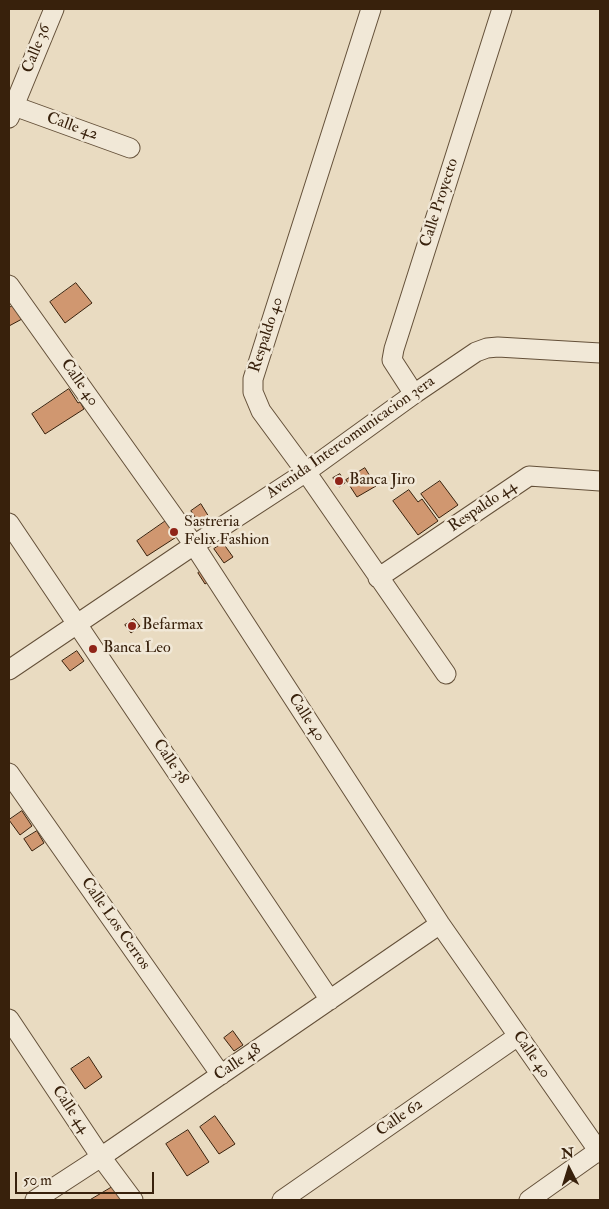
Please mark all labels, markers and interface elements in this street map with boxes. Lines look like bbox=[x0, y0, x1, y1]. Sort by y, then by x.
street label: Calle 36 bbox=[19, 22, 55, 76]
street label: Calle 42 bbox=[44, 109, 100, 145]
street label: Calle Proyecto bbox=[417, 156, 463, 250]
street label: Respaldo 40 bbox=[246, 295, 288, 375]
street label: Calle 40 bbox=[56, 356, 102, 410]
street label: Avenida Intercomunicacion 3era bbox=[263, 372, 439, 504]
place label: Banca Jiro bbox=[349, 471, 415, 491]
marker: Banca Jiro bbox=[333, 475, 345, 487]
street label: Respaldo 44 bbox=[445, 477, 521, 537]
place label: Sastreria Felix Fashion bbox=[184, 513, 269, 551]
marker: Sastreria Felix Fashion bbox=[168, 526, 180, 538]
place label: Befarmax bbox=[142, 616, 203, 636]
marker: Befarmax bbox=[126, 620, 138, 632]
place label: Banca Leo bbox=[103, 639, 171, 659]
marker: Banca Leo bbox=[87, 643, 99, 655]
street label: Calle 40 bbox=[283, 690, 329, 746]
street label: Calle 38 bbox=[148, 736, 192, 788]
street label: Calle Los Cerros bbox=[76, 874, 154, 974]
street label: Calle 40 bbox=[508, 1028, 554, 1082]
street label: Calle 48 bbox=[211, 1040, 265, 1086]
street label: Calle 44 bbox=[47, 1082, 93, 1138]
street label: Calle 62 bbox=[373, 1095, 427, 1141]
north arrow bbox=[544, 1144, 594, 1194]
text: N bbox=[561, 1145, 575, 1163]
scale bar bbox=[18, 1162, 156, 1194]
text: 50 m bbox=[23, 1171, 52, 1190]

